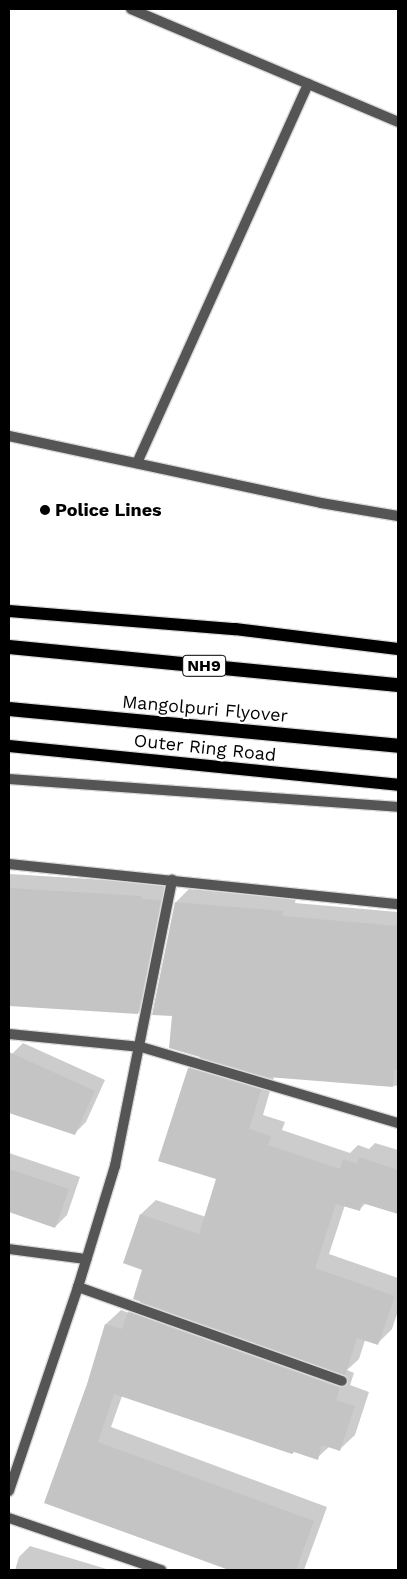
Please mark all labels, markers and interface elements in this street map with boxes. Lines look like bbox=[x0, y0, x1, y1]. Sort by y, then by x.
place label: Police Lines bbox=[55, 499, 162, 521]
marker: Police Lines bbox=[39, 504, 51, 516]
road number: NH9 bbox=[182, 652, 226, 679]
street label: Mangolpuri Flyover bbox=[121, 691, 289, 727]
street label: Outer Ring Road bbox=[133, 730, 277, 766]

